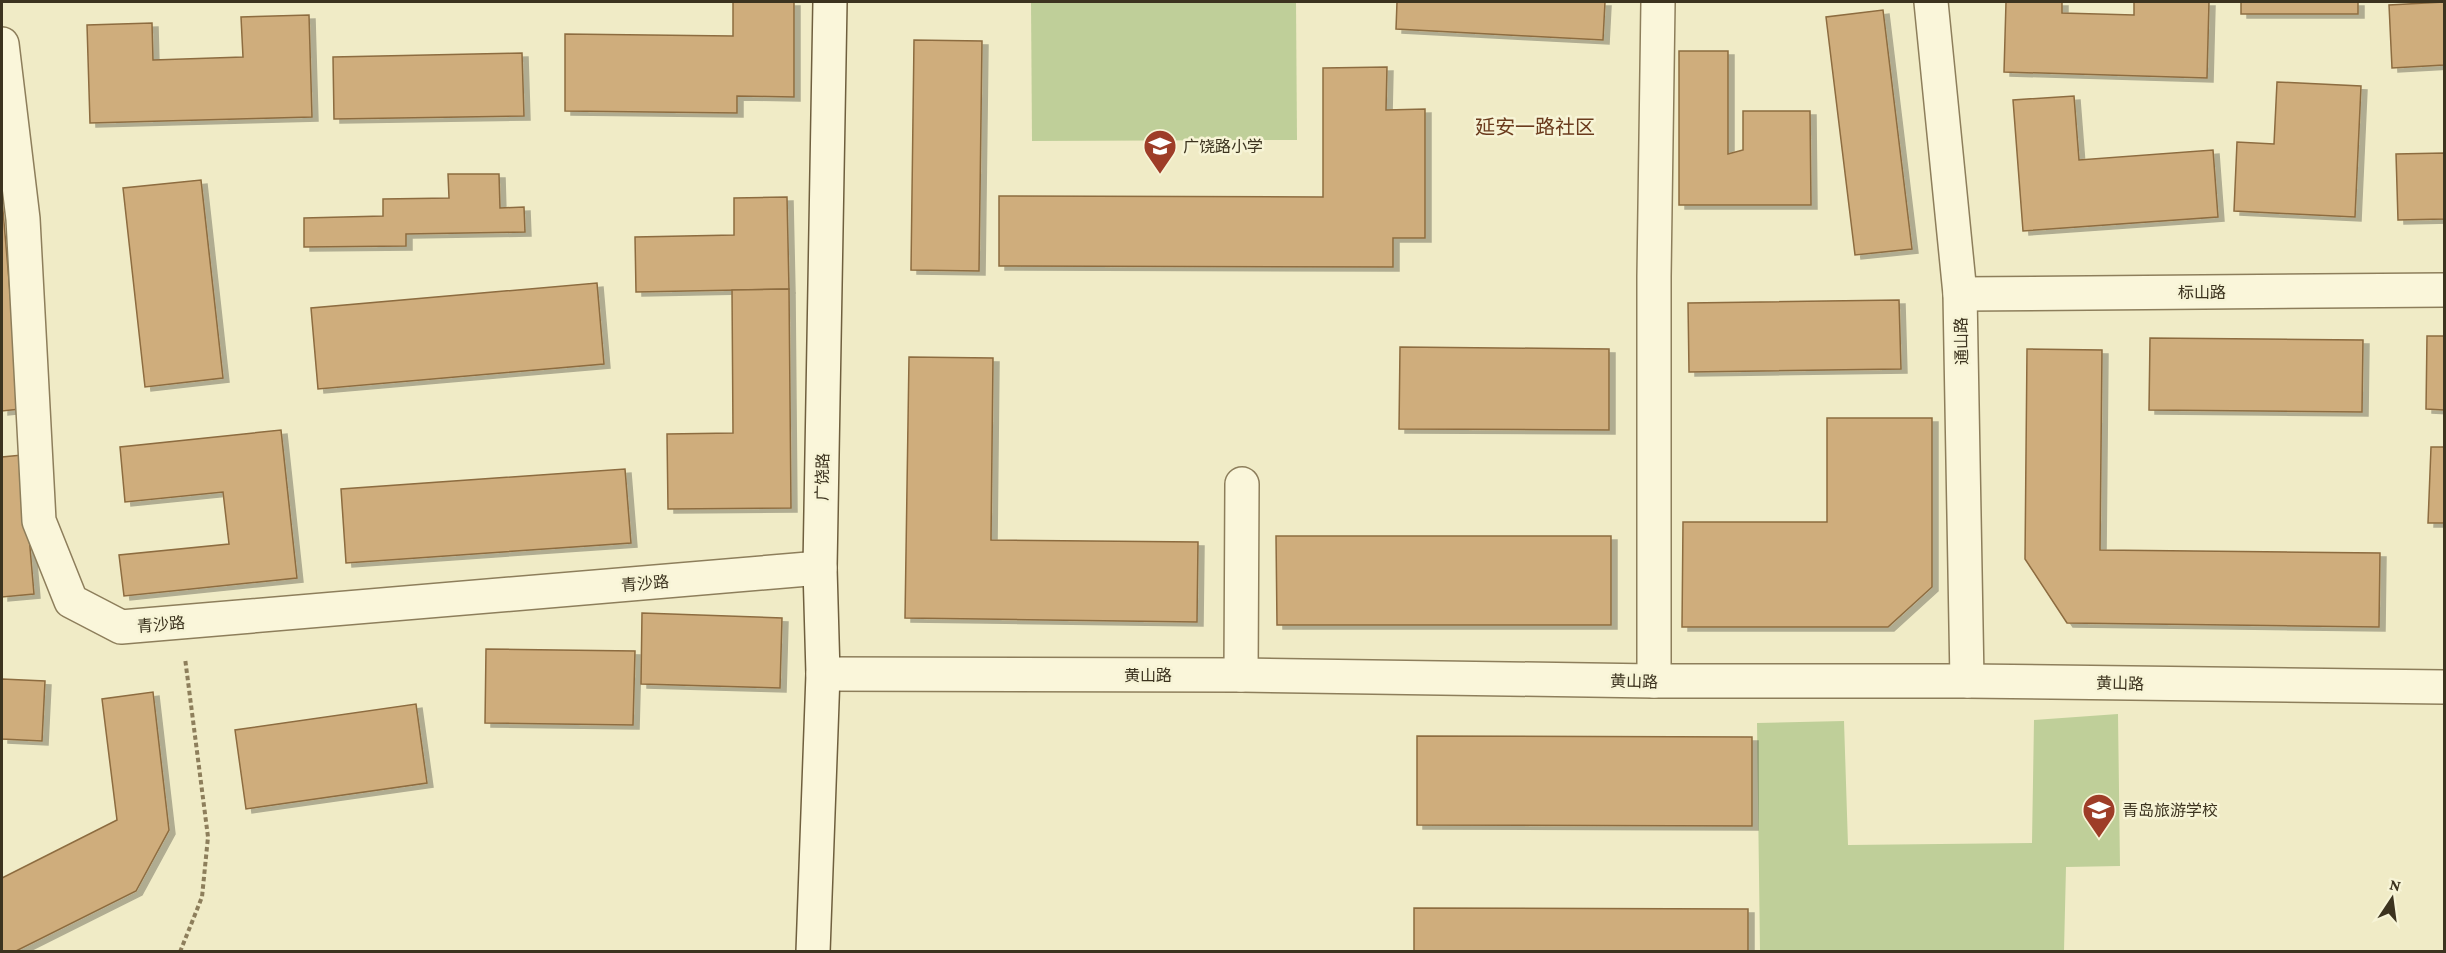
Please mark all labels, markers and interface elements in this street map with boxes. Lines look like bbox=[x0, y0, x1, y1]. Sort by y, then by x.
district label: 延安一路社区 bbox=[1475, 116, 1595, 138]
school or university icon: 广饶路小学 bbox=[1142, 128, 1178, 175]
place label: 广饶路小学 bbox=[1183, 138, 1263, 155]
street label: 标山路 bbox=[2178, 284, 2226, 301]
street label: 通山路 bbox=[1953, 317, 1970, 365]
street label: 广饶路 bbox=[814, 453, 831, 501]
street label: 青沙路 bbox=[620, 573, 670, 594]
street label: 青沙路 bbox=[136, 614, 186, 635]
street label: 黄山路 bbox=[1124, 667, 1172, 684]
street label: 黄山路 bbox=[1610, 673, 1658, 690]
street label: 黄山路 bbox=[2096, 675, 2144, 692]
school or university icon: 青岛旅游学校 bbox=[2081, 792, 2117, 839]
place label: 青岛旅游学校 bbox=[2122, 802, 2218, 819]
north arrow bbox=[2362, 869, 2422, 929]
text: N bbox=[2388, 875, 2403, 894]

